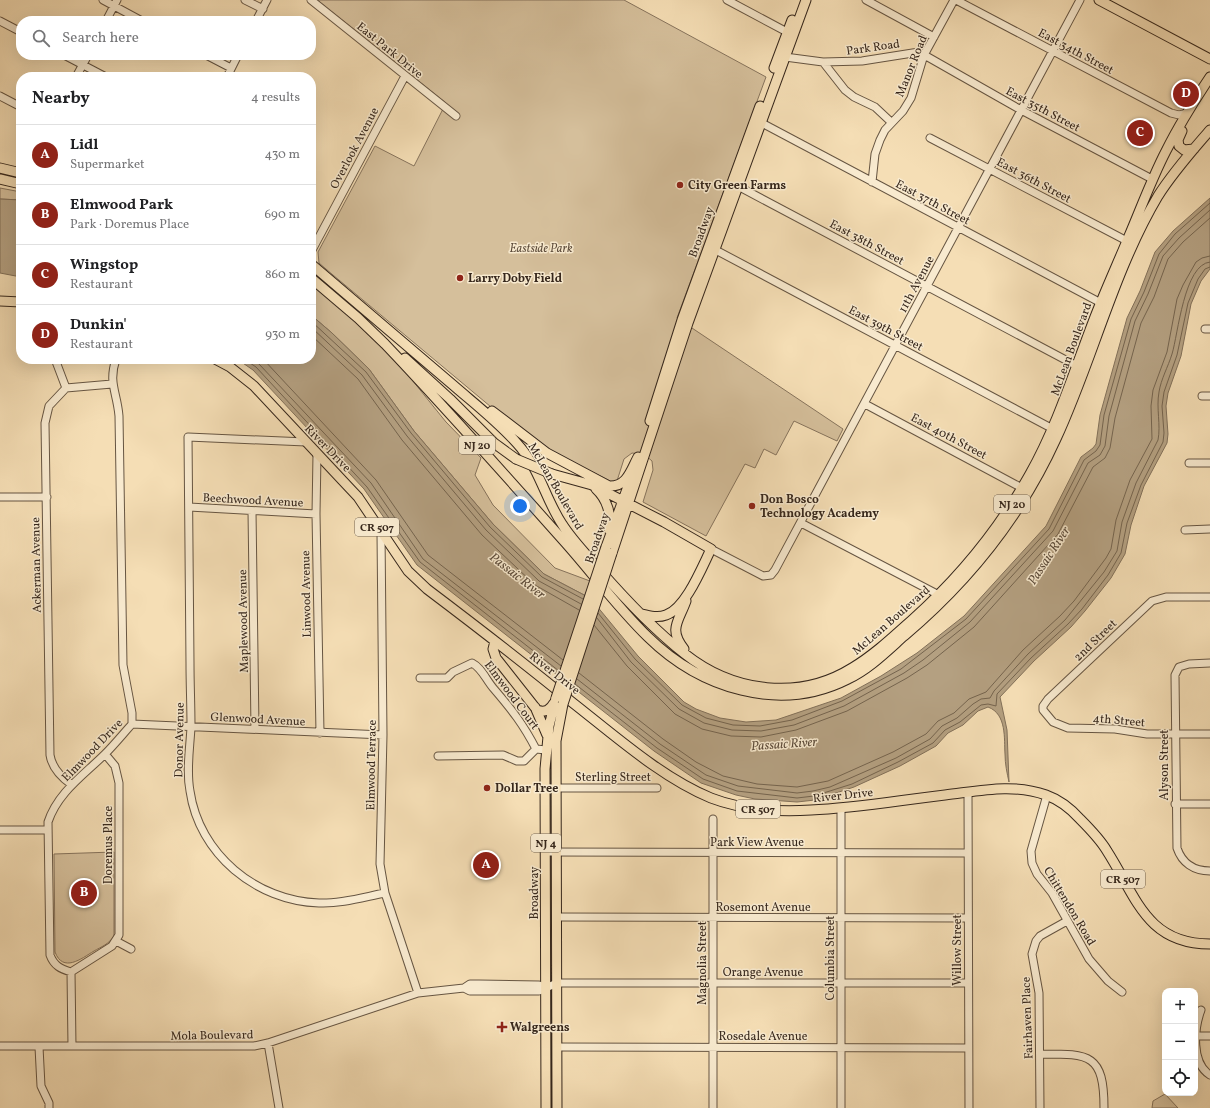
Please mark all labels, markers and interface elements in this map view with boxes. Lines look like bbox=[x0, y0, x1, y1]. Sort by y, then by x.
search box bbox=[16, 16, 316, 60]
street label: East Park Drive bbox=[353, 19, 426, 83]
street label: East 34th Street bbox=[1035, 25, 1116, 79]
icon: search bbox=[30, 27, 52, 49]
text: Search here bbox=[62, 28, 139, 49]
street label: Manor Road bbox=[892, 33, 932, 100]
street label: Park Road bbox=[845, 36, 901, 60]
pin: D bbox=[1173, 79, 1199, 109]
street label: East 35th Street bbox=[1003, 84, 1083, 136]
text: Nearby bbox=[32, 87, 90, 110]
text: 4 results bbox=[251, 89, 300, 107]
street label: Overlook Avenue bbox=[327, 105, 383, 192]
pin: C bbox=[1127, 118, 1153, 148]
text: Lidl bbox=[70, 135, 98, 156]
text: A bbox=[40, 146, 50, 164]
text: 430 m bbox=[264, 146, 300, 164]
street label: East 36th Street bbox=[993, 154, 1074, 207]
text: Supermarket bbox=[70, 156, 145, 174]
street label: East 37th Street bbox=[893, 177, 973, 229]
place label: City Green Farms bbox=[688, 178, 787, 194]
marker: City Green Farms bbox=[675, 180, 685, 190]
text: Elmwood Park bbox=[70, 195, 173, 216]
street label: Broadway bbox=[685, 204, 719, 260]
text: B bbox=[41, 206, 49, 224]
text: 690 m bbox=[264, 206, 300, 224]
text: Park · Doremus Place bbox=[70, 216, 189, 234]
street label: East 38th Street bbox=[826, 216, 907, 269]
park label: Eastside Park bbox=[510, 241, 573, 257]
street label: 11th Avenue bbox=[895, 253, 939, 316]
text: Wingstop bbox=[70, 255, 138, 276]
text: C bbox=[41, 266, 49, 284]
text: 860 m bbox=[265, 266, 300, 284]
place label: Larry Doby Field bbox=[468, 271, 563, 287]
marker: Larry Doby Field bbox=[455, 273, 465, 283]
text: Restaurant bbox=[70, 276, 133, 294]
street label: McLean Boulevard bbox=[1048, 300, 1096, 398]
street label: East 39th Street bbox=[845, 303, 926, 355]
text: Dunkin' bbox=[70, 315, 127, 336]
text: D bbox=[40, 326, 50, 344]
text: 930 m bbox=[265, 326, 300, 344]
text: Restaurant bbox=[70, 336, 133, 354]
street label: East 40th Street bbox=[908, 410, 990, 464]
street label: River Drive bbox=[301, 421, 354, 476]
road number: NJ 20 bbox=[459, 436, 495, 454]
street label: McLean Boulevard bbox=[524, 440, 587, 533]
street label: Beechwood Avenue bbox=[202, 490, 304, 512]
place label: Don Bosco Technology Academy bbox=[760, 492, 879, 522]
road number: NJ 20 bbox=[994, 495, 1030, 513]
your location bbox=[510, 496, 530, 516]
marker: Don Bosco Technology Academy bbox=[747, 501, 757, 511]
street label: Broadway bbox=[582, 510, 614, 566]
street label: Ackerman Avenue bbox=[28, 517, 46, 613]
road number: CR 507 bbox=[355, 518, 399, 536]
water label: Passaic River bbox=[1024, 523, 1075, 589]
water label: Passaic River bbox=[485, 549, 549, 604]
street label: Linwood Avenue bbox=[298, 550, 316, 638]
street label: Maplewood Avenue bbox=[235, 569, 253, 673]
street label: McLean Boulevard bbox=[849, 582, 934, 659]
street label: 2nd Street bbox=[1071, 616, 1121, 665]
street label: River Drive bbox=[526, 649, 583, 699]
street label: Elmwood Court bbox=[480, 658, 542, 733]
street label: Donor Avenue bbox=[171, 702, 189, 778]
street label: Glenwood Avenue bbox=[210, 710, 306, 730]
street label: 4th Street bbox=[1092, 711, 1146, 731]
street label: Elmwood Drive bbox=[59, 716, 127, 786]
street label: Elmwood Terrace bbox=[363, 719, 381, 810]
street label: Alyson Street bbox=[1157, 729, 1173, 801]
water label: Passaic River bbox=[750, 734, 818, 756]
street label: Sterling Street bbox=[575, 770, 651, 786]
place label: Dollar Tree bbox=[495, 781, 558, 797]
marker: Dollar Tree bbox=[482, 783, 492, 793]
street label: River Drive bbox=[812, 785, 874, 807]
road number: CR 507 bbox=[736, 800, 780, 818]
street label: Doremus Place bbox=[101, 806, 117, 884]
road number: NJ 4 bbox=[531, 834, 561, 852]
street label: Park View Avenue bbox=[710, 835, 804, 851]
pin: A bbox=[473, 850, 499, 880]
street label: Chittendon Road bbox=[1039, 864, 1099, 949]
street label: Broadway bbox=[527, 866, 543, 920]
road number: CR 507 bbox=[1101, 870, 1145, 888]
pin: B bbox=[71, 878, 97, 908]
street label: Rosemont Avenue bbox=[715, 900, 811, 916]
street label: Willow Street bbox=[950, 914, 966, 986]
street label: Columbia Street bbox=[823, 915, 839, 1001]
street label: Magnolia Street bbox=[695, 921, 711, 1005]
street label: Orange Avenue bbox=[723, 965, 804, 981]
street label: Fairhaven Place bbox=[1019, 976, 1037, 1060]
map controls bbox=[1162, 988, 1198, 1096]
button: + bbox=[1162, 988, 1198, 1024]
place label: Walgreens bbox=[510, 1020, 570, 1036]
marker: Walgreens bbox=[497, 1022, 507, 1032]
button: − bbox=[1162, 1024, 1198, 1060]
street label: Mola Boulevard bbox=[170, 1027, 254, 1045]
street label: Rosedale Avenue bbox=[719, 1029, 808, 1045]
button: locate bbox=[1162, 1060, 1198, 1096]

